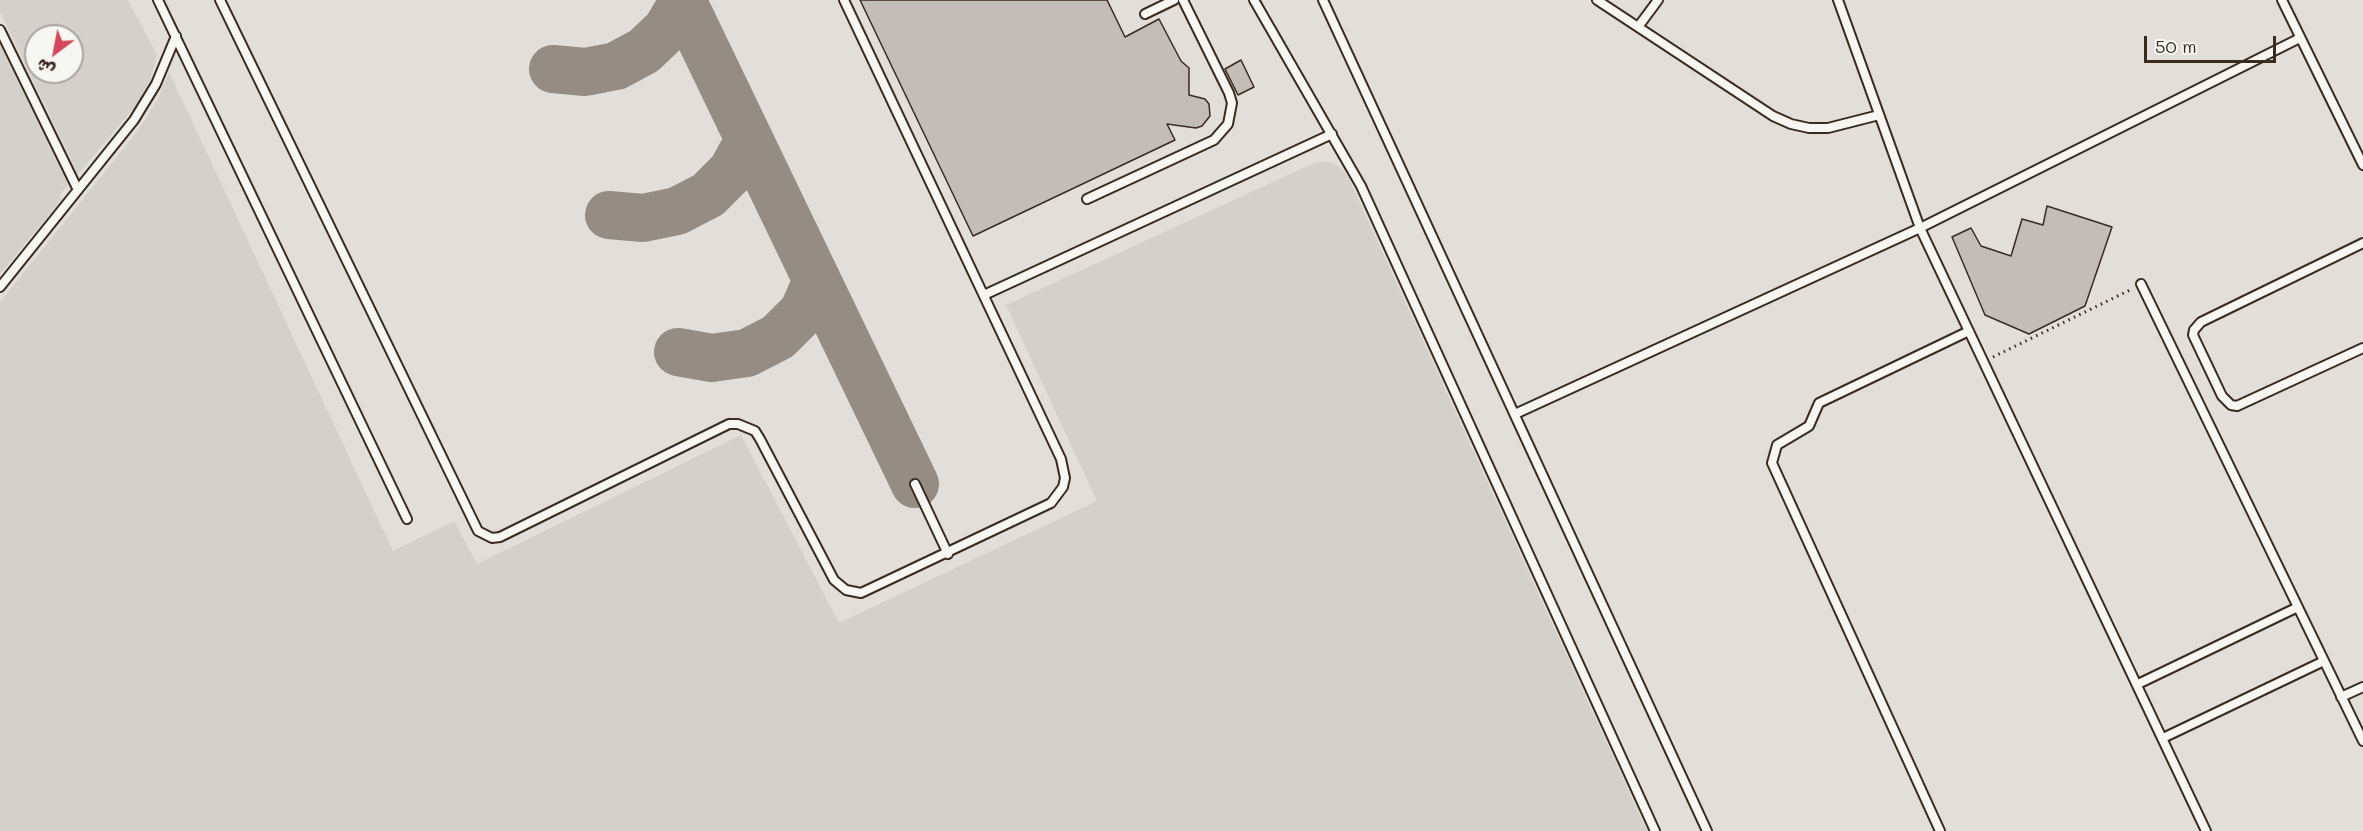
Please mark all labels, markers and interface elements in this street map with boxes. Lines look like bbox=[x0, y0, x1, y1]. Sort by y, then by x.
north arrow bbox=[24, 24, 84, 84]
scale bar bbox=[2147, 24, 2279, 62]
text: 50 m bbox=[2155, 34, 2197, 58]
text: ش bbox=[32, 54, 58, 82]

